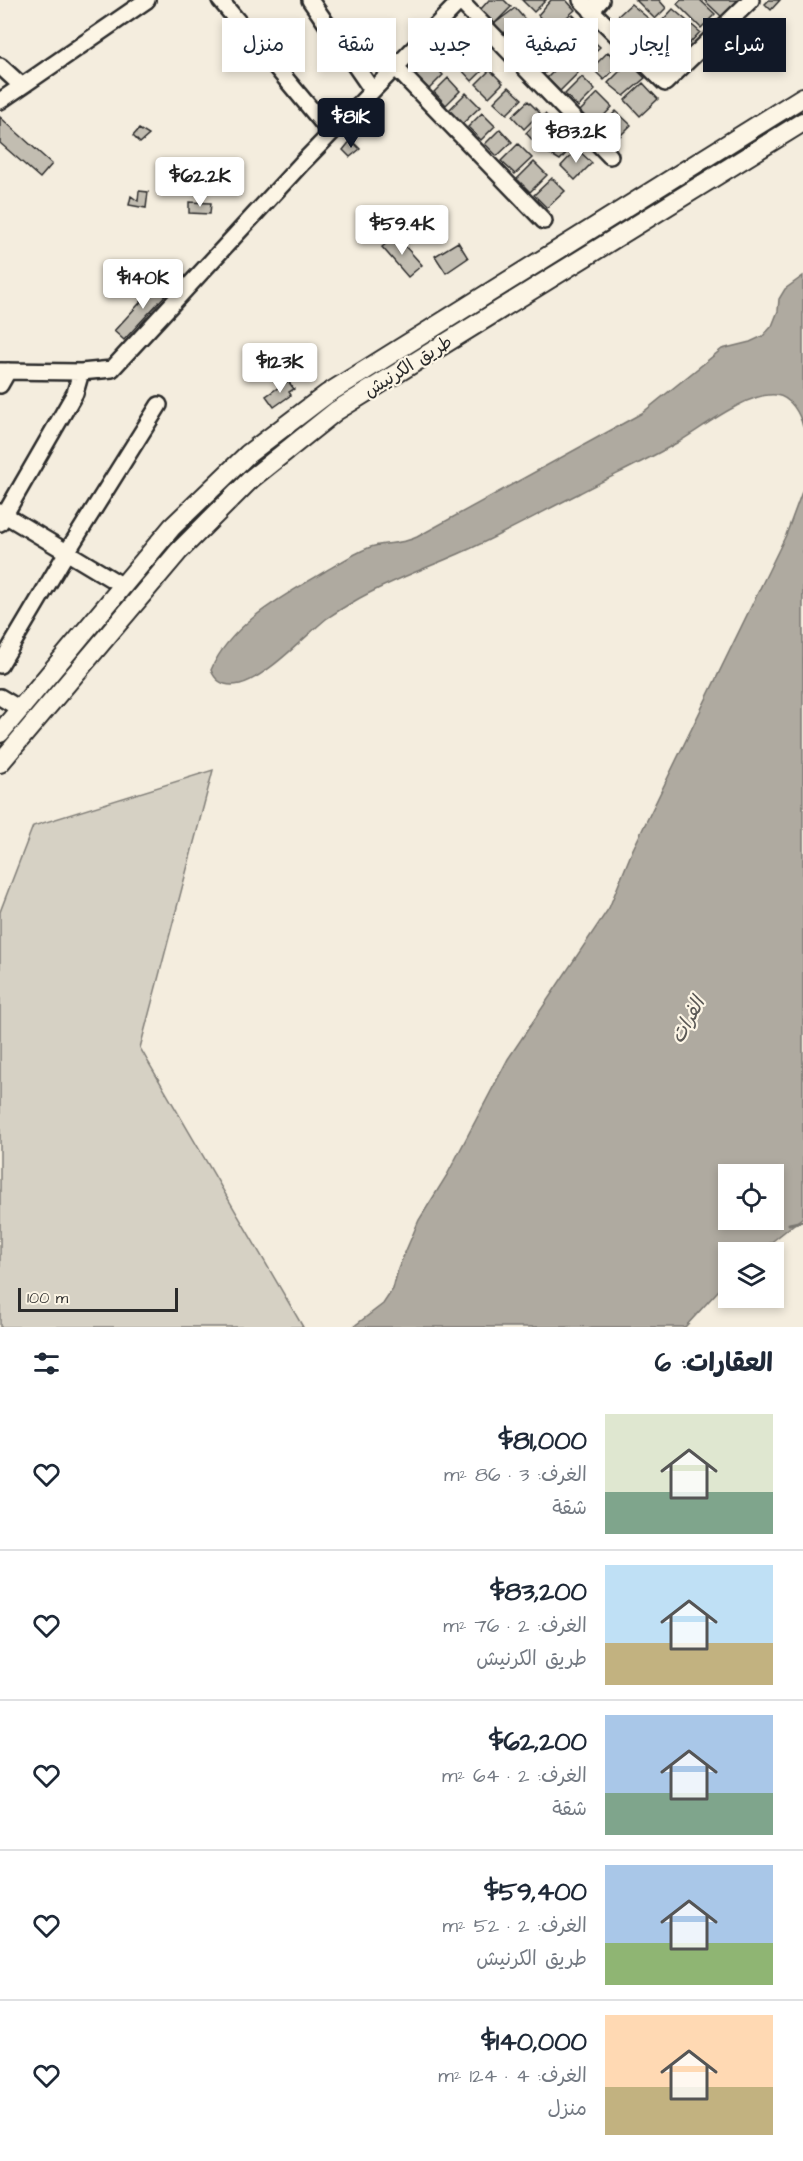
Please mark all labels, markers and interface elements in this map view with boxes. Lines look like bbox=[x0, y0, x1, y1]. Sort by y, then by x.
chip: منزل bbox=[222, 18, 305, 72]
chip: شقة bbox=[317, 18, 396, 72]
chip: جديد bbox=[408, 18, 492, 72]
chip: تصفية bbox=[504, 18, 598, 72]
chip: إيجار bbox=[610, 18, 691, 72]
chip: شراء bbox=[703, 18, 786, 72]
pin: $81K bbox=[315, 98, 387, 149]
text: $81K bbox=[332, 103, 370, 131]
pin: $83.2K bbox=[527, 113, 625, 164]
text: $83.2K bbox=[546, 118, 606, 146]
pin: $62.2K bbox=[151, 157, 249, 208]
text: $62.2K bbox=[169, 162, 231, 190]
pin: $59.4K bbox=[353, 205, 451, 256]
text: $59.4K bbox=[369, 210, 435, 238]
pin: $140K bbox=[101, 259, 185, 310]
text: $140K bbox=[117, 264, 169, 292]
street label: طريق الكرنيش bbox=[359, 329, 457, 403]
pin: $123K bbox=[238, 343, 322, 394]
text: $123K bbox=[256, 348, 304, 376]
water label: الفرات bbox=[664, 990, 714, 1049]
map controls bbox=[718, 1164, 784, 1308]
button: locate bbox=[718, 1164, 784, 1230]
button: layers bbox=[718, 1242, 784, 1308]
scale bar bbox=[18, 1285, 178, 1312]
text: 100 m bbox=[27, 1287, 68, 1309]
text: العقارات: 6 bbox=[655, 1345, 773, 1381]
icon: filters bbox=[30, 1347, 63, 1380]
text: $81,000 bbox=[499, 1423, 587, 1459]
icon: home bbox=[653, 1438, 725, 1510]
icon: heart bbox=[30, 1458, 63, 1491]
text: الغرف: 3 · 86 m² bbox=[444, 1461, 587, 1489]
text: شقة bbox=[552, 1494, 587, 1522]
text: $83,200 bbox=[490, 1574, 587, 1610]
icon: home bbox=[653, 1589, 725, 1661]
icon: heart bbox=[30, 1609, 63, 1642]
text: الغرف: 2 · 76 m² bbox=[443, 1612, 587, 1640]
text: طريق الكرنيش bbox=[476, 1645, 587, 1673]
text: $62,200 bbox=[489, 1724, 587, 1760]
icon: home bbox=[653, 1739, 725, 1811]
icon: heart bbox=[30, 1759, 63, 1792]
text: الغرف: 2 · 64 m² bbox=[442, 1762, 587, 1790]
text: شقة bbox=[552, 1795, 587, 1823]
text: $59,400 bbox=[484, 1874, 587, 1910]
icon: home bbox=[653, 1889, 725, 1961]
icon: heart bbox=[30, 1909, 63, 1942]
text: الغرف: 2 · 52 m² bbox=[443, 1912, 587, 1940]
text: طريق الكرنيش bbox=[476, 1945, 587, 1973]
text: $140,000 bbox=[481, 2024, 587, 2060]
icon: home bbox=[653, 2039, 725, 2111]
icon: heart bbox=[30, 2059, 63, 2092]
text: الغرف: 4 · 124 m² bbox=[438, 2062, 587, 2090]
text: منزل bbox=[548, 2095, 587, 2123]

